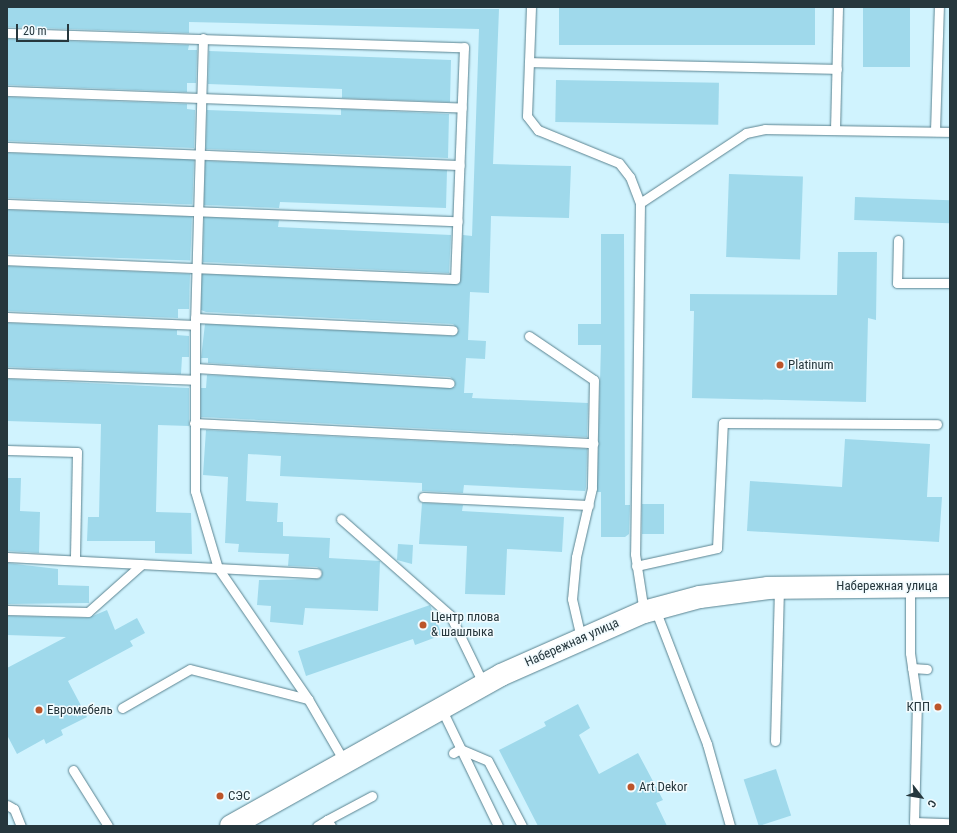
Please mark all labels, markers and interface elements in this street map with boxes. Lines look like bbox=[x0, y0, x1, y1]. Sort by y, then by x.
scale bar bbox=[18, 16, 71, 42]
text: 20 m bbox=[23, 24, 47, 38]
place label: Platinum bbox=[788, 357, 834, 373]
marker: Platinum bbox=[775, 360, 785, 370]
street label: Набережная улица bbox=[836, 578, 938, 594]
place label: Центр плова & шашлыка bbox=[431, 610, 499, 641]
street label: Набережная улица bbox=[523, 615, 621, 671]
marker: Центр плова & шашлыка bbox=[418, 620, 428, 630]
place label: КПП bbox=[907, 699, 930, 715]
place label: Евромебель bbox=[47, 702, 113, 718]
marker: КПП bbox=[933, 702, 943, 712]
marker: Евромебель bbox=[34, 705, 44, 715]
north arrow bbox=[901, 777, 941, 817]
place label: Art Dekor bbox=[639, 779, 687, 795]
marker: Art Dekor bbox=[626, 782, 636, 792]
place label: СЭС bbox=[228, 788, 250, 804]
marker: СЭС bbox=[215, 791, 225, 801]
text: С bbox=[925, 797, 939, 809]

